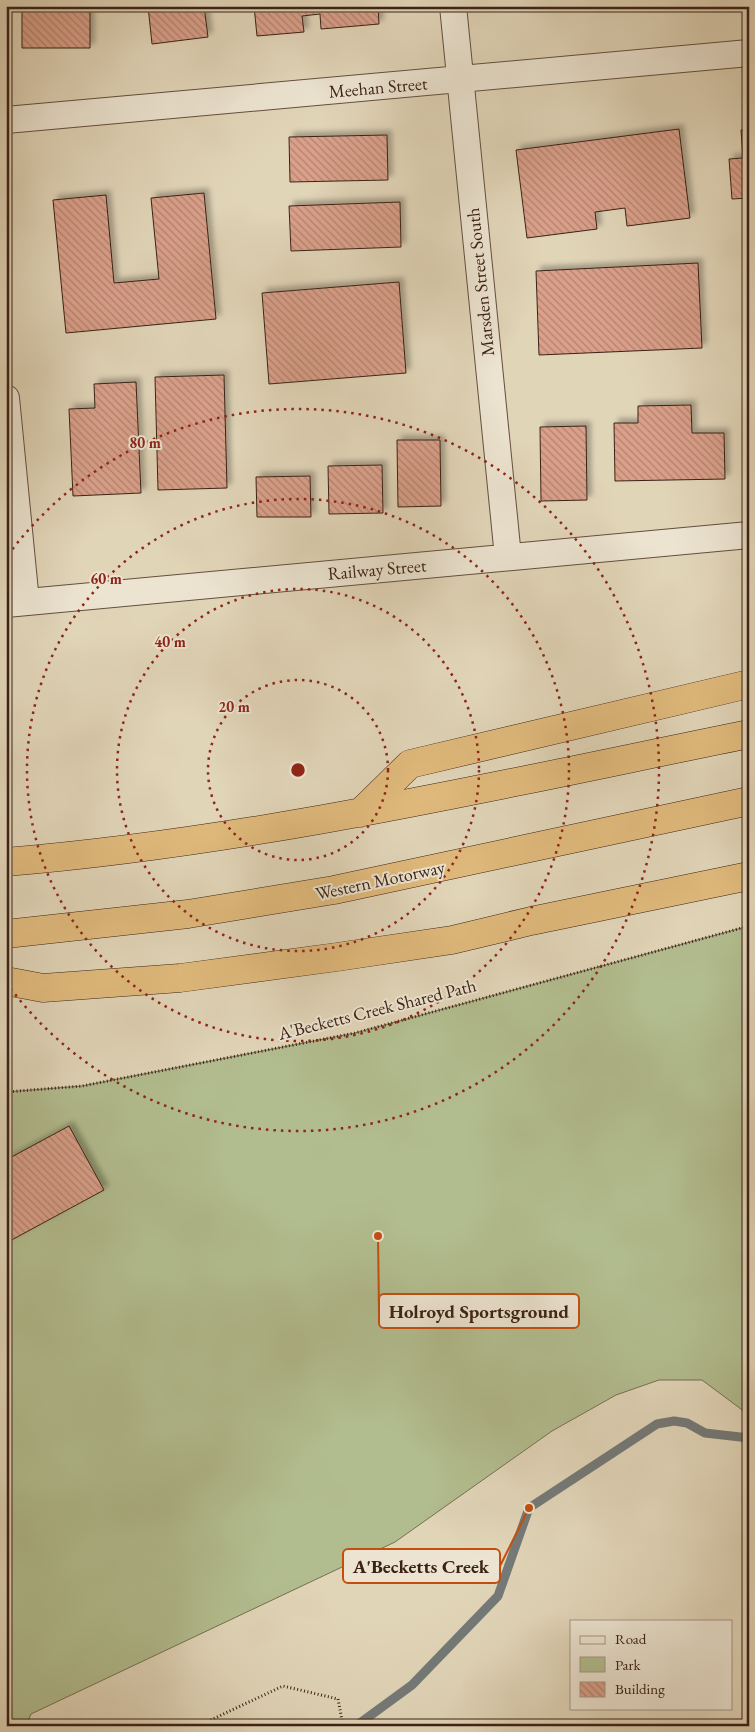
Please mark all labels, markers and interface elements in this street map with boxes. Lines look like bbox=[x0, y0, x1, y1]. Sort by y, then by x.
street label: Meehan Street bbox=[328, 71, 429, 103]
street label: Marsden Street South bbox=[461, 207, 499, 357]
text: 80 m bbox=[129, 433, 161, 452]
street label: Railway Street bbox=[327, 553, 428, 585]
text: 60 m bbox=[90, 569, 122, 588]
text: 40 m bbox=[154, 632, 186, 651]
text: 20 m bbox=[218, 697, 250, 716]
centre of rings bbox=[289, 761, 307, 779]
street label: Western Motorway bbox=[313, 855, 447, 905]
street label: A'Becketts Creek Shared Path bbox=[275, 973, 478, 1045]
callout: Holroyd Sportsground bbox=[379, 1294, 579, 1328]
text: Holroyd Sportsground bbox=[389, 1299, 570, 1324]
callout: A'Becketts Creek bbox=[343, 1549, 500, 1583]
text: A'Becketts Creek bbox=[352, 1554, 490, 1579]
legend bbox=[570, 1620, 732, 1710]
text: Road bbox=[615, 1629, 647, 1648]
text: Park bbox=[615, 1655, 642, 1674]
text: Building bbox=[615, 1679, 665, 1698]

